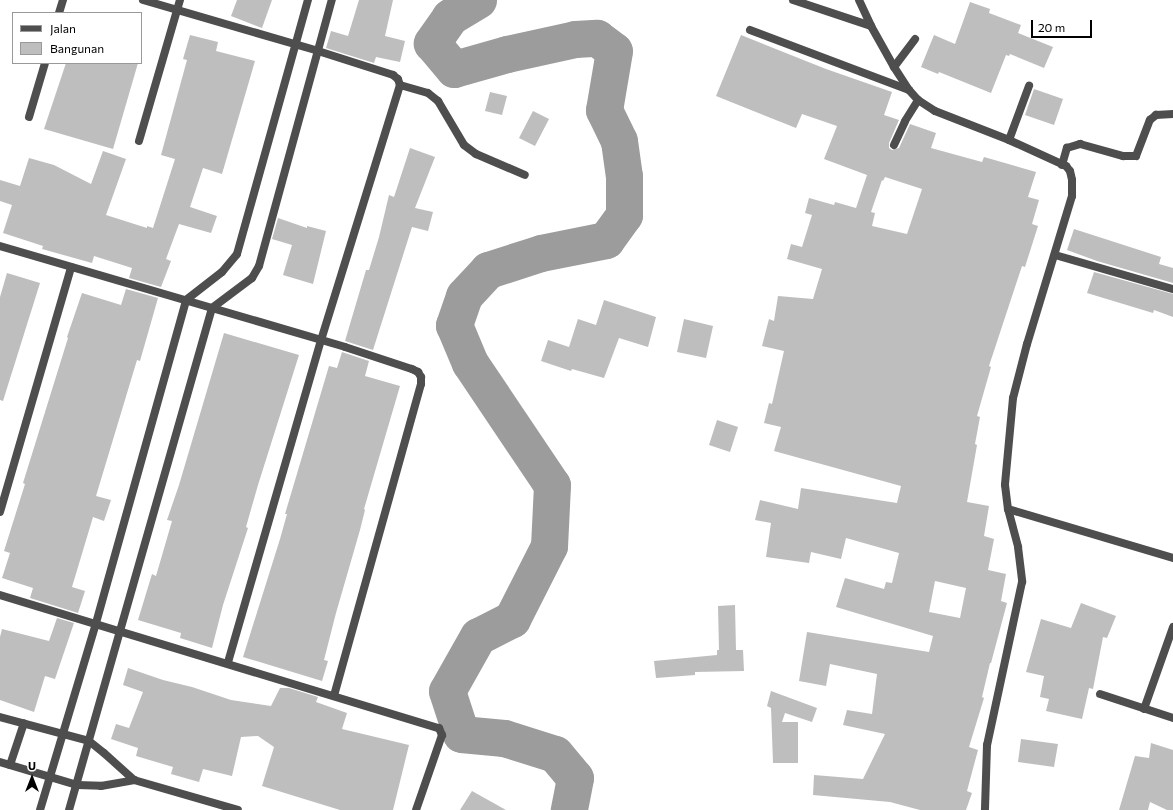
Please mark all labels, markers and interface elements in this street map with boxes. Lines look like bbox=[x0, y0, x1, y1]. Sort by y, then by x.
legend bbox=[12, 12, 142, 64]
scale bar bbox=[1033, 12, 1094, 38]
text: 20 m bbox=[1038, 20, 1065, 34]
text: Jalan bbox=[50, 21, 76, 35]
text: Bangunan bbox=[50, 41, 104, 55]
north arrow bbox=[12, 758, 52, 798]
text: U bbox=[28, 759, 36, 772]

